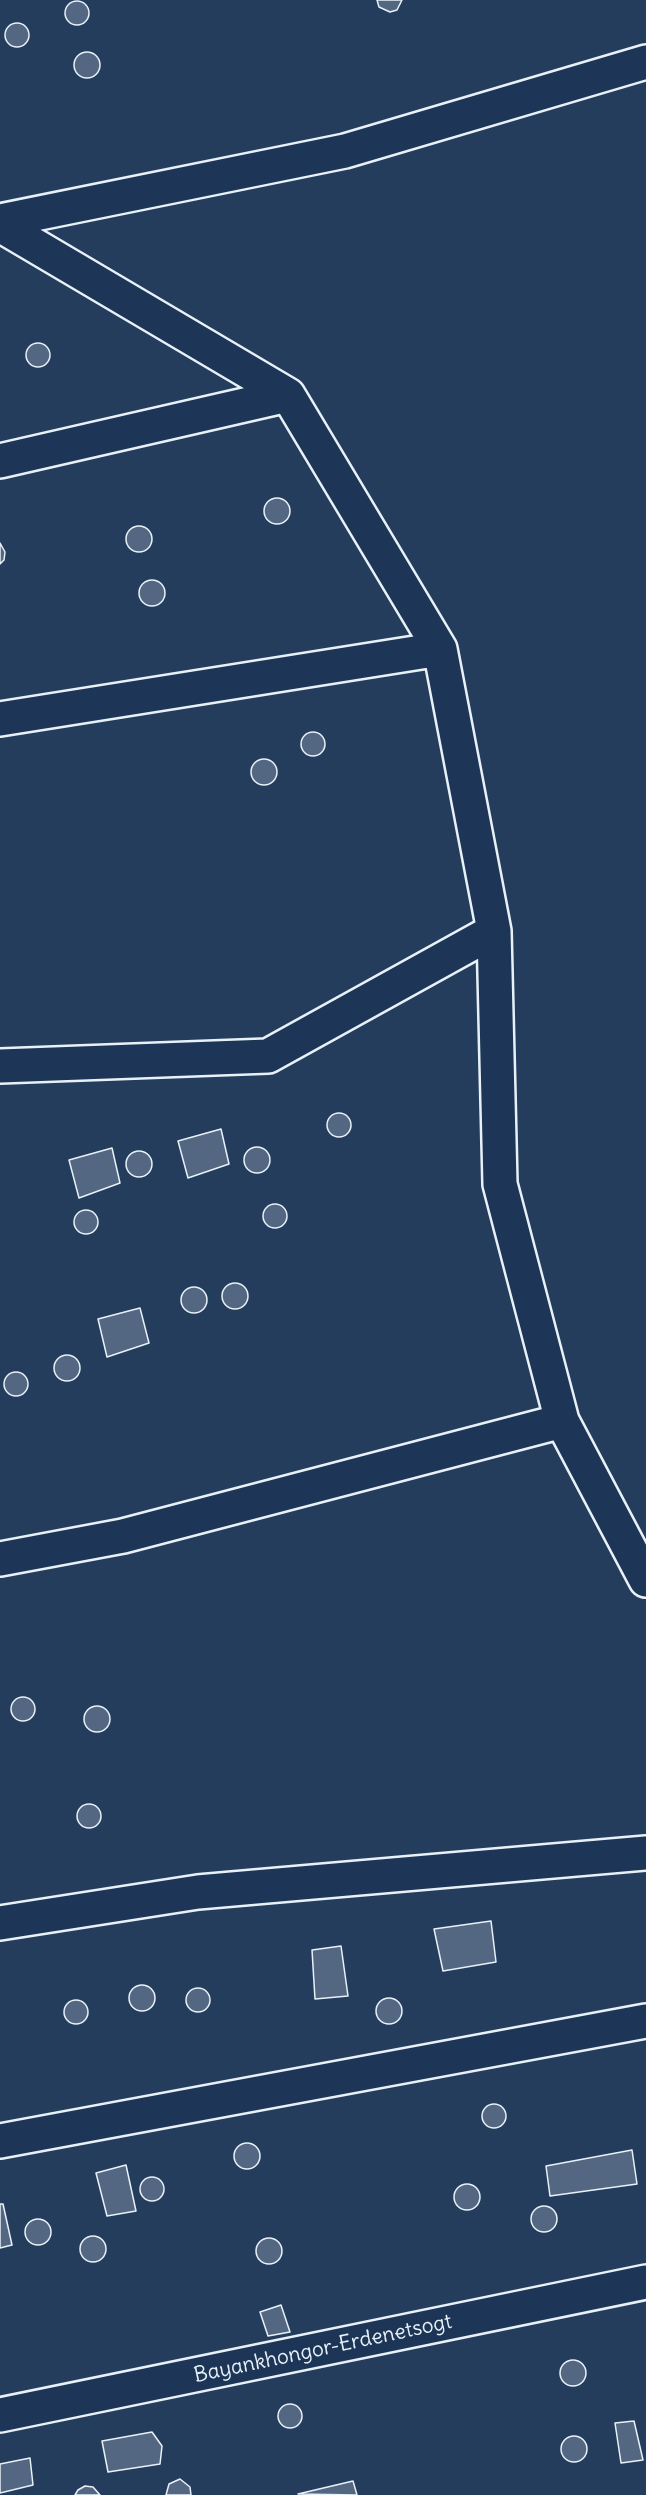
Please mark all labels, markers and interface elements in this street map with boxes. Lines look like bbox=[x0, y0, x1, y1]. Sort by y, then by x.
street label: Bayankhongor-Erdenetsogt bbox=[192, 2309, 454, 2389]

